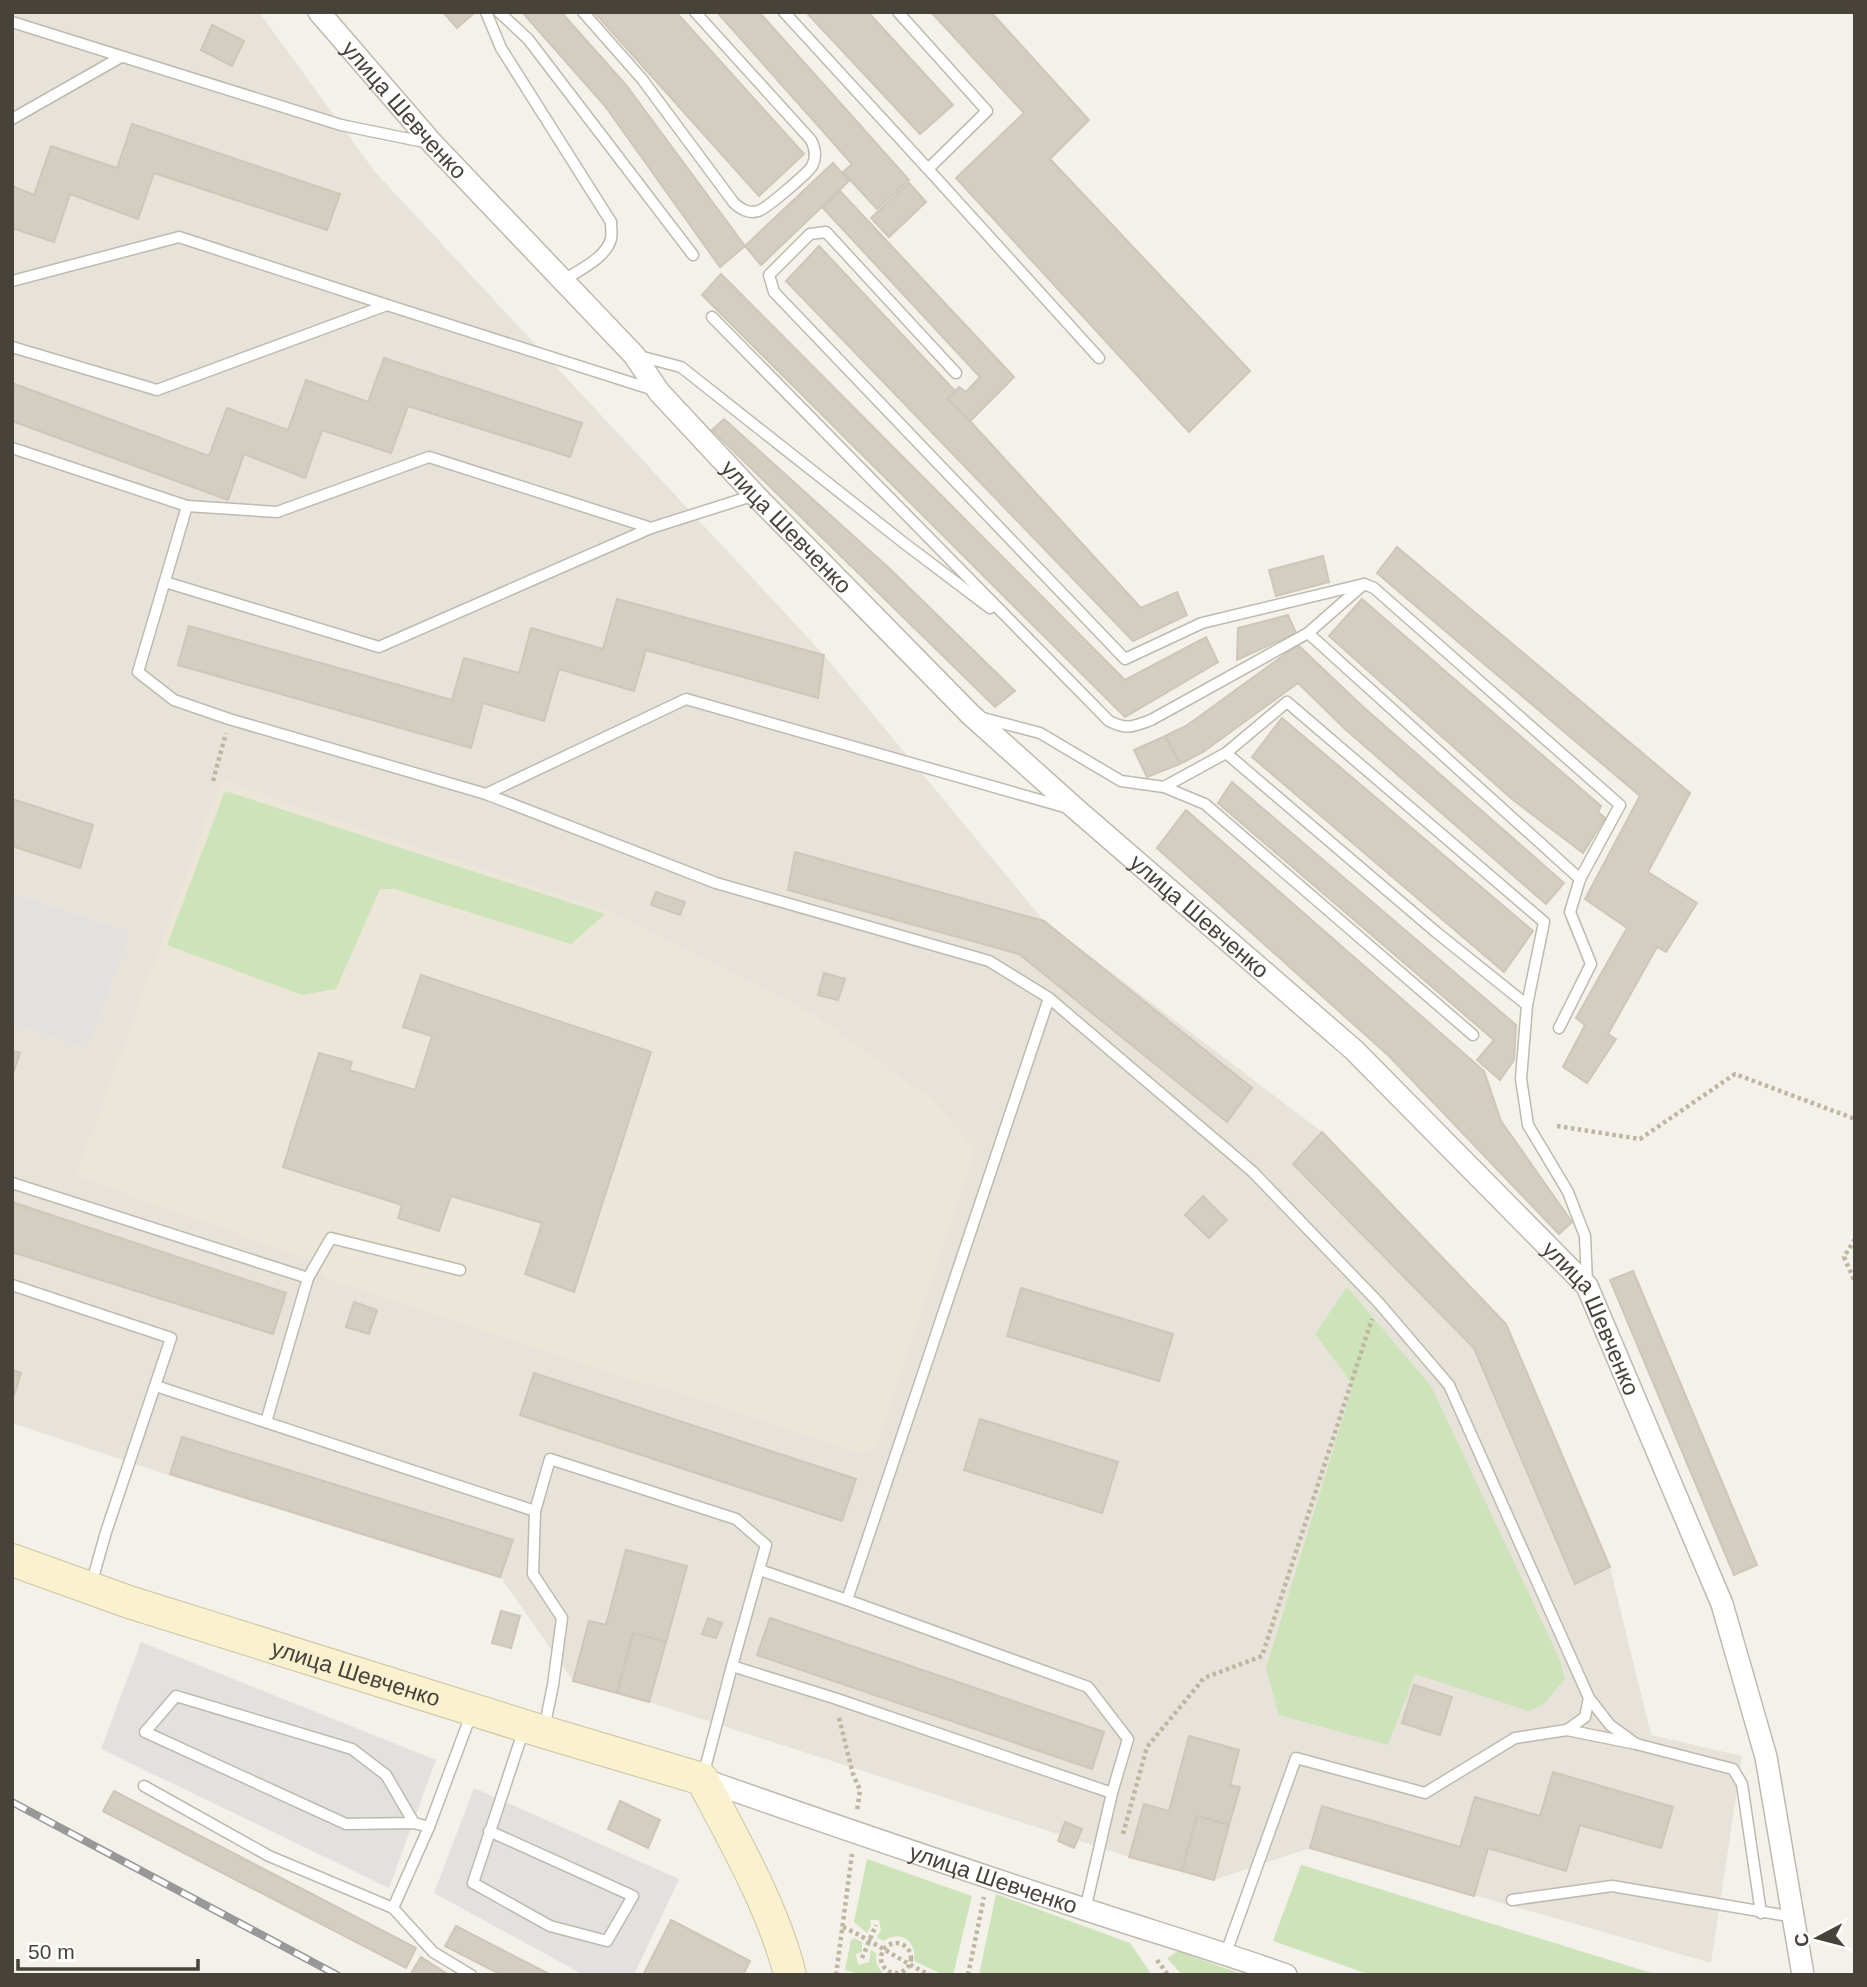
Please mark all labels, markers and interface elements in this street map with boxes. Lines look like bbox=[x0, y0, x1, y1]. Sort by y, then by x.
street label: улица Шевченко bbox=[337, 36, 472, 184]
street label: улица Шевченко bbox=[716, 455, 857, 599]
street label: улица Шевченко bbox=[1125, 849, 1274, 983]
street label: улица Шевченко bbox=[1537, 1236, 1645, 1399]
street label: улица Шевченко bbox=[268, 1634, 443, 1712]
street label: улица Шевченко bbox=[906, 1839, 1081, 1919]
north arrow bbox=[1783, 1903, 1853, 1973]
scale bar bbox=[18, 1927, 198, 1971]
text: С bbox=[1790, 1932, 1813, 1948]
text: 50 m bbox=[28, 1940, 75, 1963]

